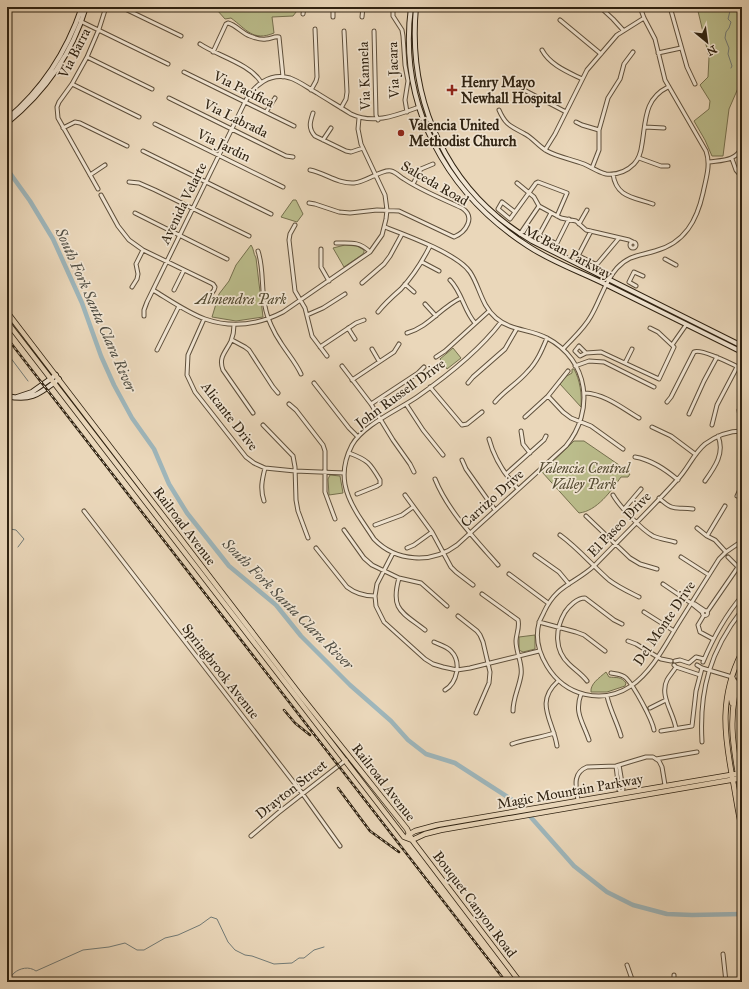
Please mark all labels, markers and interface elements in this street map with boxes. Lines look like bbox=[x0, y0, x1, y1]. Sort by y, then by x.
north arrow bbox=[687, 22, 727, 62]
street label: Via Barra bbox=[54, 25, 94, 82]
street label: Via Kannela bbox=[355, 41, 374, 112]
street label: Via Jacara bbox=[384, 41, 404, 100]
text: N bbox=[704, 42, 719, 59]
street label: Via Pacifica bbox=[210, 67, 277, 112]
place label: Henry Mayo Newhall Hospital bbox=[461, 74, 563, 108]
marker: Henry Mayo Newhall Hospital bbox=[446, 84, 458, 96]
street label: Via Labrada bbox=[200, 95, 271, 141]
place label: Valencia United Methodist Church bbox=[408, 117, 517, 150]
street label: Via Jardin bbox=[193, 125, 254, 167]
marker: Valencia United Methodist Church bbox=[396, 128, 406, 138]
street label: Salceda Road bbox=[398, 157, 472, 210]
street label: Avenida Velarte bbox=[156, 159, 211, 248]
street label: McBean Parkway bbox=[520, 222, 616, 283]
water label: South Fork Santa Clara River bbox=[51, 224, 141, 396]
park label: Almendra Park bbox=[194, 291, 287, 308]
street label: John Russell Drive bbox=[350, 355, 449, 434]
street label: Alicante Drive bbox=[197, 378, 262, 454]
park label: Valencia Central Valley Park bbox=[538, 460, 631, 493]
street label: Carrizo Drive bbox=[457, 466, 527, 531]
street label: Railroad Avenue bbox=[150, 484, 220, 569]
street label: El Paseo Drive bbox=[584, 488, 655, 560]
water label: South Fork Santa Clara River bbox=[218, 534, 358, 674]
street label: Del Monte Drive bbox=[630, 577, 699, 669]
street label: Springbrook Avenue bbox=[178, 620, 263, 722]
street label: Railroad Avenue bbox=[348, 740, 419, 825]
street label: Drayton Street bbox=[252, 756, 330, 823]
street label: Magic Mountain Parkway bbox=[496, 770, 645, 813]
street label: Bouquet Canyon Road bbox=[428, 848, 520, 961]

